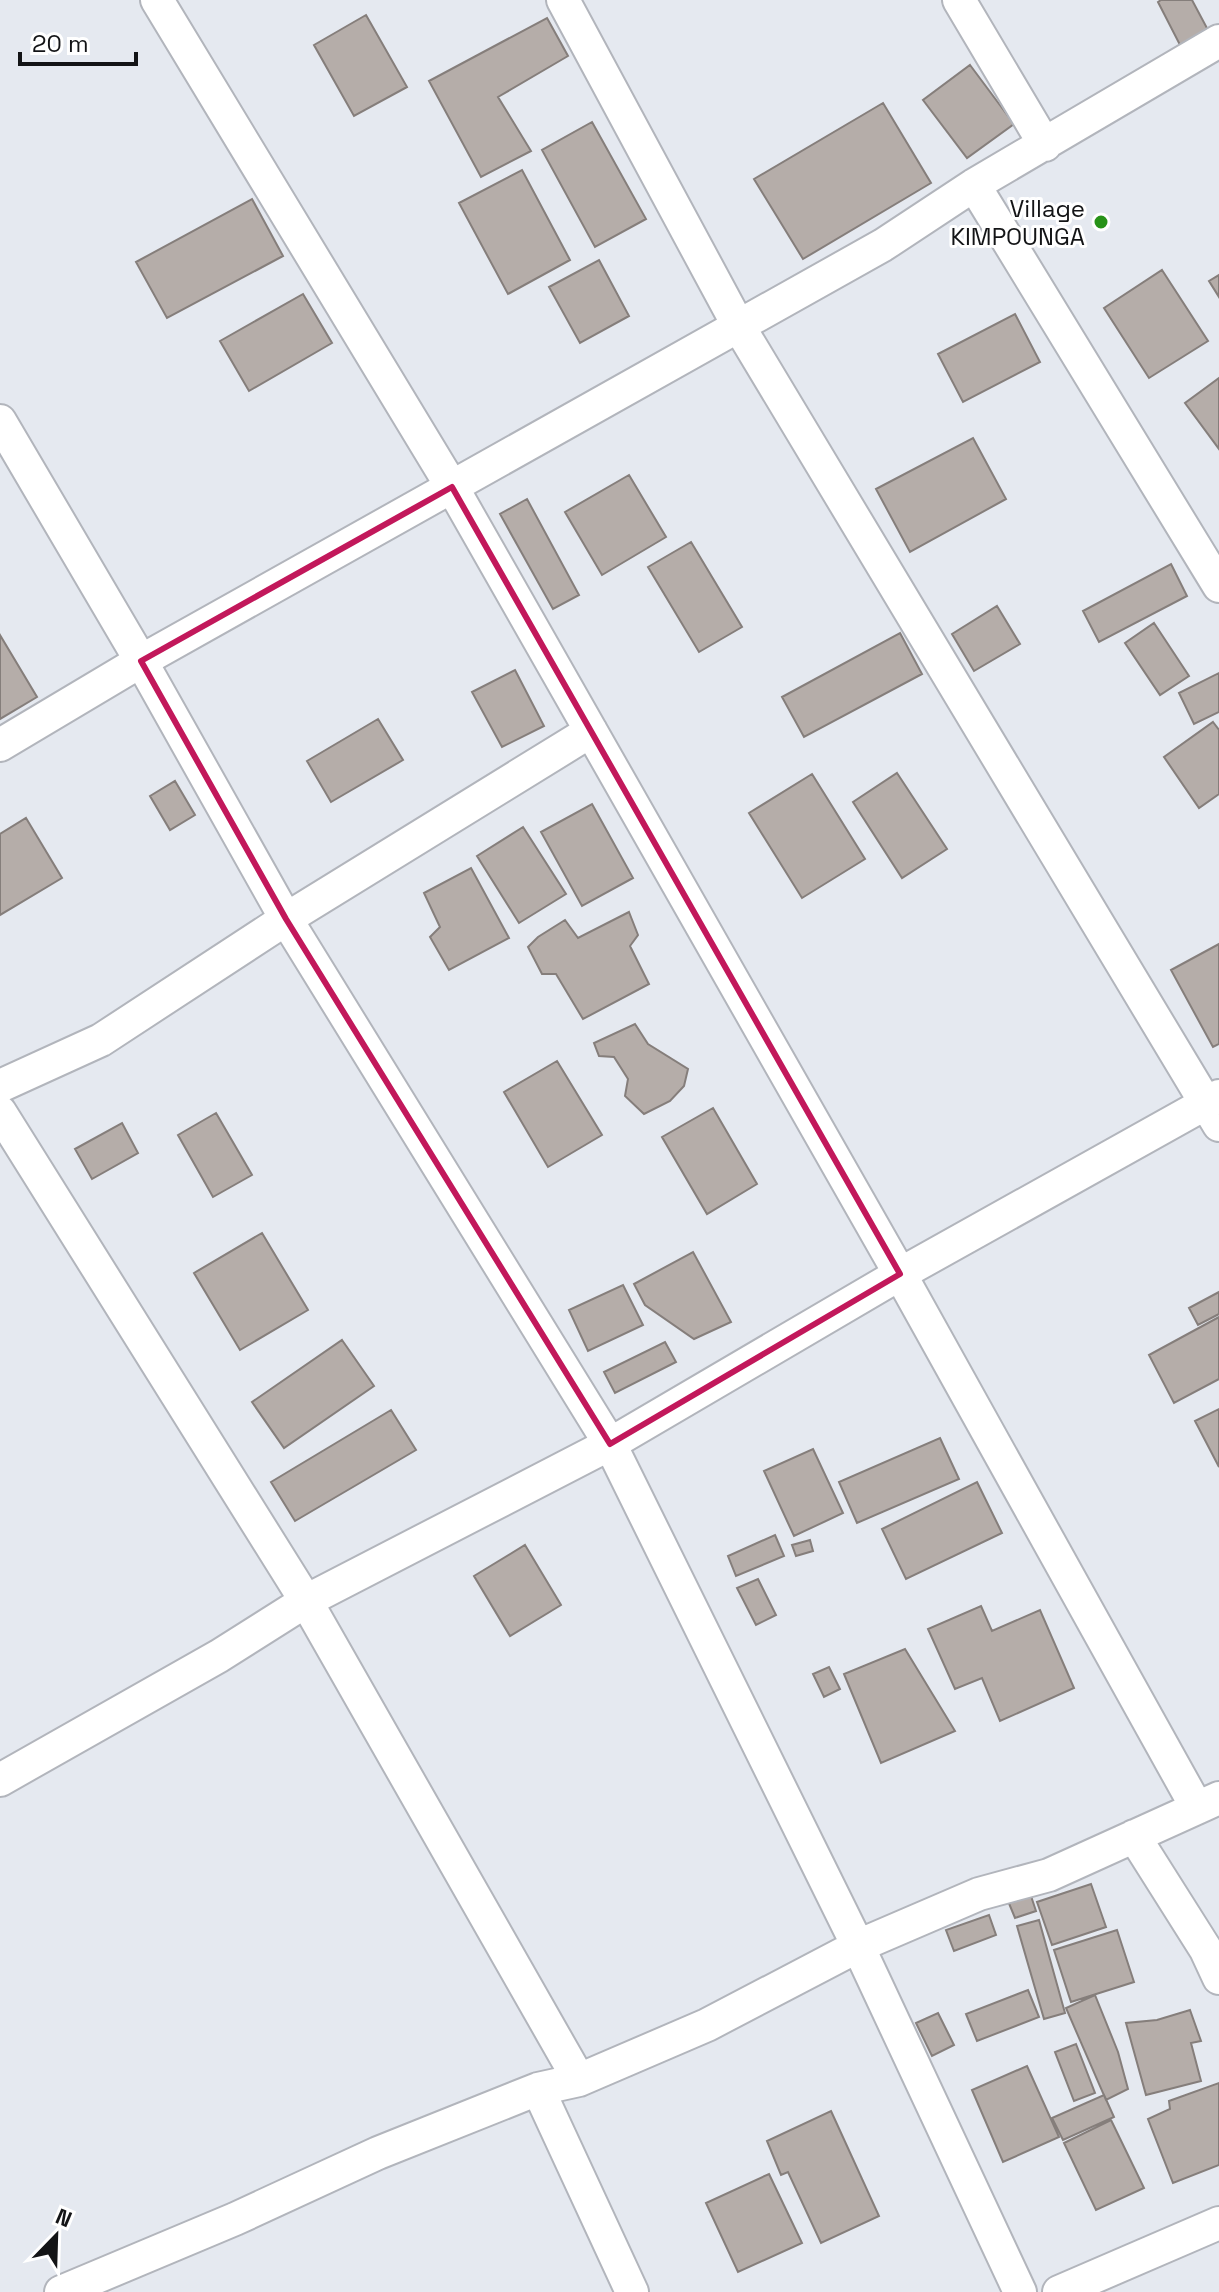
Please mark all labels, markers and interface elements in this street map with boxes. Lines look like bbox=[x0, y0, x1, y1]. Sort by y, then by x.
scale bar bbox=[20, 16, 136, 66]
text: 20 m bbox=[32, 28, 89, 59]
place label: Village KIMPOUNGA bbox=[950, 193, 1085, 252]
marker: Village KIMPOUNGA bbox=[1092, 213, 1110, 231]
north arrow bbox=[16, 2196, 96, 2276]
text: N bbox=[52, 2202, 76, 2233]

